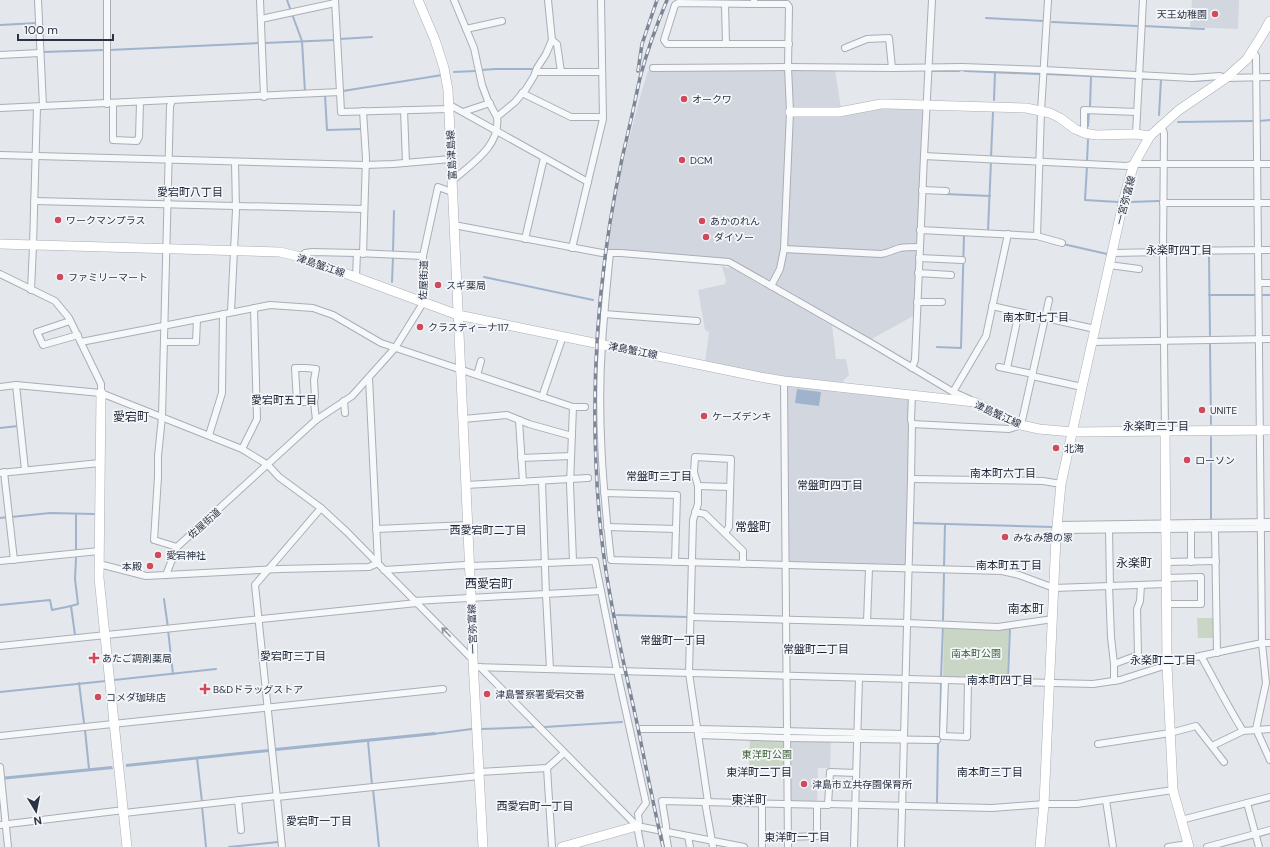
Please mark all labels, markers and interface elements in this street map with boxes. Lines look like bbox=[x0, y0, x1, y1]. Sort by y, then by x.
place label: 天王幼稚園 bbox=[1157, 8, 1207, 21]
marker: 天王幼稚園 bbox=[1210, 9, 1220, 19]
scale bar bbox=[18, 16, 113, 42]
text: 100 m bbox=[24, 22, 58, 38]
place label: オークワ bbox=[692, 93, 732, 106]
marker: オークワ bbox=[679, 94, 689, 104]
street label: 富島津島線 bbox=[444, 130, 459, 180]
place label: DCM bbox=[690, 154, 712, 167]
marker: DCM bbox=[677, 155, 687, 165]
street label: 一宮弥富線 bbox=[1113, 174, 1138, 226]
district label: 愛宕町八丁目 bbox=[157, 185, 223, 199]
place label: ワークマンプラス bbox=[66, 214, 146, 227]
marker: ワークマンプラス bbox=[53, 215, 63, 225]
place label: あかのれん bbox=[710, 215, 760, 228]
marker: あかのれん bbox=[697, 216, 707, 226]
place label: ダイソー bbox=[714, 231, 754, 244]
marker: ダイソー bbox=[701, 232, 711, 242]
district label: 永楽町四丁目 bbox=[1146, 243, 1212, 257]
street label: 津島蟹江線 bbox=[295, 251, 347, 280]
street label: 佐屋街道 bbox=[416, 260, 431, 300]
place label: ファミリーマート bbox=[68, 271, 148, 284]
marker: ファミリーマート bbox=[55, 272, 65, 282]
place label: スギ薬局 bbox=[446, 279, 486, 292]
marker: スギ薬局 bbox=[433, 280, 443, 290]
district label: 南本町七丁目 bbox=[1003, 310, 1069, 324]
place label: クラスティーナ117 bbox=[428, 321, 509, 334]
marker: クラスティーナ117 bbox=[415, 322, 425, 332]
street label: 津島蟹江線 bbox=[607, 339, 659, 362]
district label: 愛宕町五丁目 bbox=[251, 393, 317, 407]
street label: 津島蟹江線 bbox=[972, 398, 1023, 431]
place label: UNITE bbox=[1210, 404, 1237, 417]
marker: UNITE bbox=[1197, 405, 1207, 415]
district label: 愛宕町 bbox=[113, 409, 149, 425]
place label: ケーズデンキ bbox=[712, 410, 772, 423]
marker: ケーズデンキ bbox=[699, 411, 709, 421]
district label: 永楽町三丁目 bbox=[1123, 419, 1189, 433]
place label: 北海 bbox=[1064, 442, 1084, 455]
marker: 北海 bbox=[1051, 443, 1061, 453]
place label: ローソン bbox=[1195, 454, 1235, 467]
marker: ローソン bbox=[1182, 455, 1192, 465]
district label: 南本町六丁目 bbox=[970, 466, 1036, 480]
district label: 常盤町三丁目 bbox=[626, 469, 692, 483]
district label: 常盤町四丁目 bbox=[797, 478, 863, 492]
street label: 佐屋街道 bbox=[185, 505, 224, 542]
district label: 常盤町 bbox=[735, 519, 771, 535]
district label: 西愛宕町二丁目 bbox=[450, 523, 527, 537]
place label: みなみ憩の家 bbox=[1013, 531, 1073, 544]
marker: みなみ憩の家 bbox=[1000, 532, 1010, 542]
place label: 愛宕神社 bbox=[166, 549, 206, 562]
marker: 愛宕神社 bbox=[153, 550, 163, 560]
district label: 永楽町 bbox=[1116, 555, 1152, 571]
district label: 南本町五丁目 bbox=[976, 558, 1042, 572]
place label: 本殿 bbox=[122, 560, 142, 573]
marker: 本殿 bbox=[145, 561, 155, 571]
district label: 西愛宕町 bbox=[465, 576, 513, 592]
district label: 南本町 bbox=[1008, 601, 1044, 617]
street label: 一宮弥富線 bbox=[465, 604, 480, 654]
one-way arrow bbox=[441, 627, 450, 637]
district label: 常盤町一丁目 bbox=[640, 633, 706, 647]
district label: 常盤町二丁目 bbox=[783, 642, 849, 656]
park label: 南本町公園 bbox=[951, 647, 1001, 660]
district label: 愛宕町三丁目 bbox=[260, 649, 326, 663]
place label: あたご調剤薬局 bbox=[102, 652, 172, 665]
marker: あたご調剤薬局 bbox=[89, 653, 99, 663]
district label: 永楽町二丁目 bbox=[1130, 653, 1196, 667]
district label: 南本町四丁目 bbox=[967, 673, 1033, 687]
place label: B&Dドラッグストア bbox=[213, 683, 303, 696]
marker: B&Dドラッグストア bbox=[200, 684, 210, 694]
place label: 津島警察署愛宕交番 bbox=[495, 688, 585, 701]
marker: 津島警察署愛宕交番 bbox=[482, 689, 492, 699]
place label: コメダ珈琲店 bbox=[106, 691, 166, 704]
marker: コメダ珈琲店 bbox=[93, 692, 103, 702]
park label: 東洋町公園 bbox=[742, 748, 792, 761]
district label: 東洋町二丁目 bbox=[726, 765, 792, 779]
district label: 南本町三丁目 bbox=[957, 765, 1023, 779]
place label: 津島市立共存園保育所 bbox=[812, 778, 912, 791]
marker: 津島市立共存園保育所 bbox=[799, 779, 809, 789]
north arrow bbox=[16, 791, 56, 831]
district label: 東洋町 bbox=[731, 792, 767, 808]
district label: 西愛宕町一丁目 bbox=[497, 799, 574, 813]
text: N bbox=[33, 813, 43, 828]
district label: 愛宕町一丁目 bbox=[286, 814, 352, 828]
district label: 東洋町一丁目 bbox=[764, 830, 830, 844]

